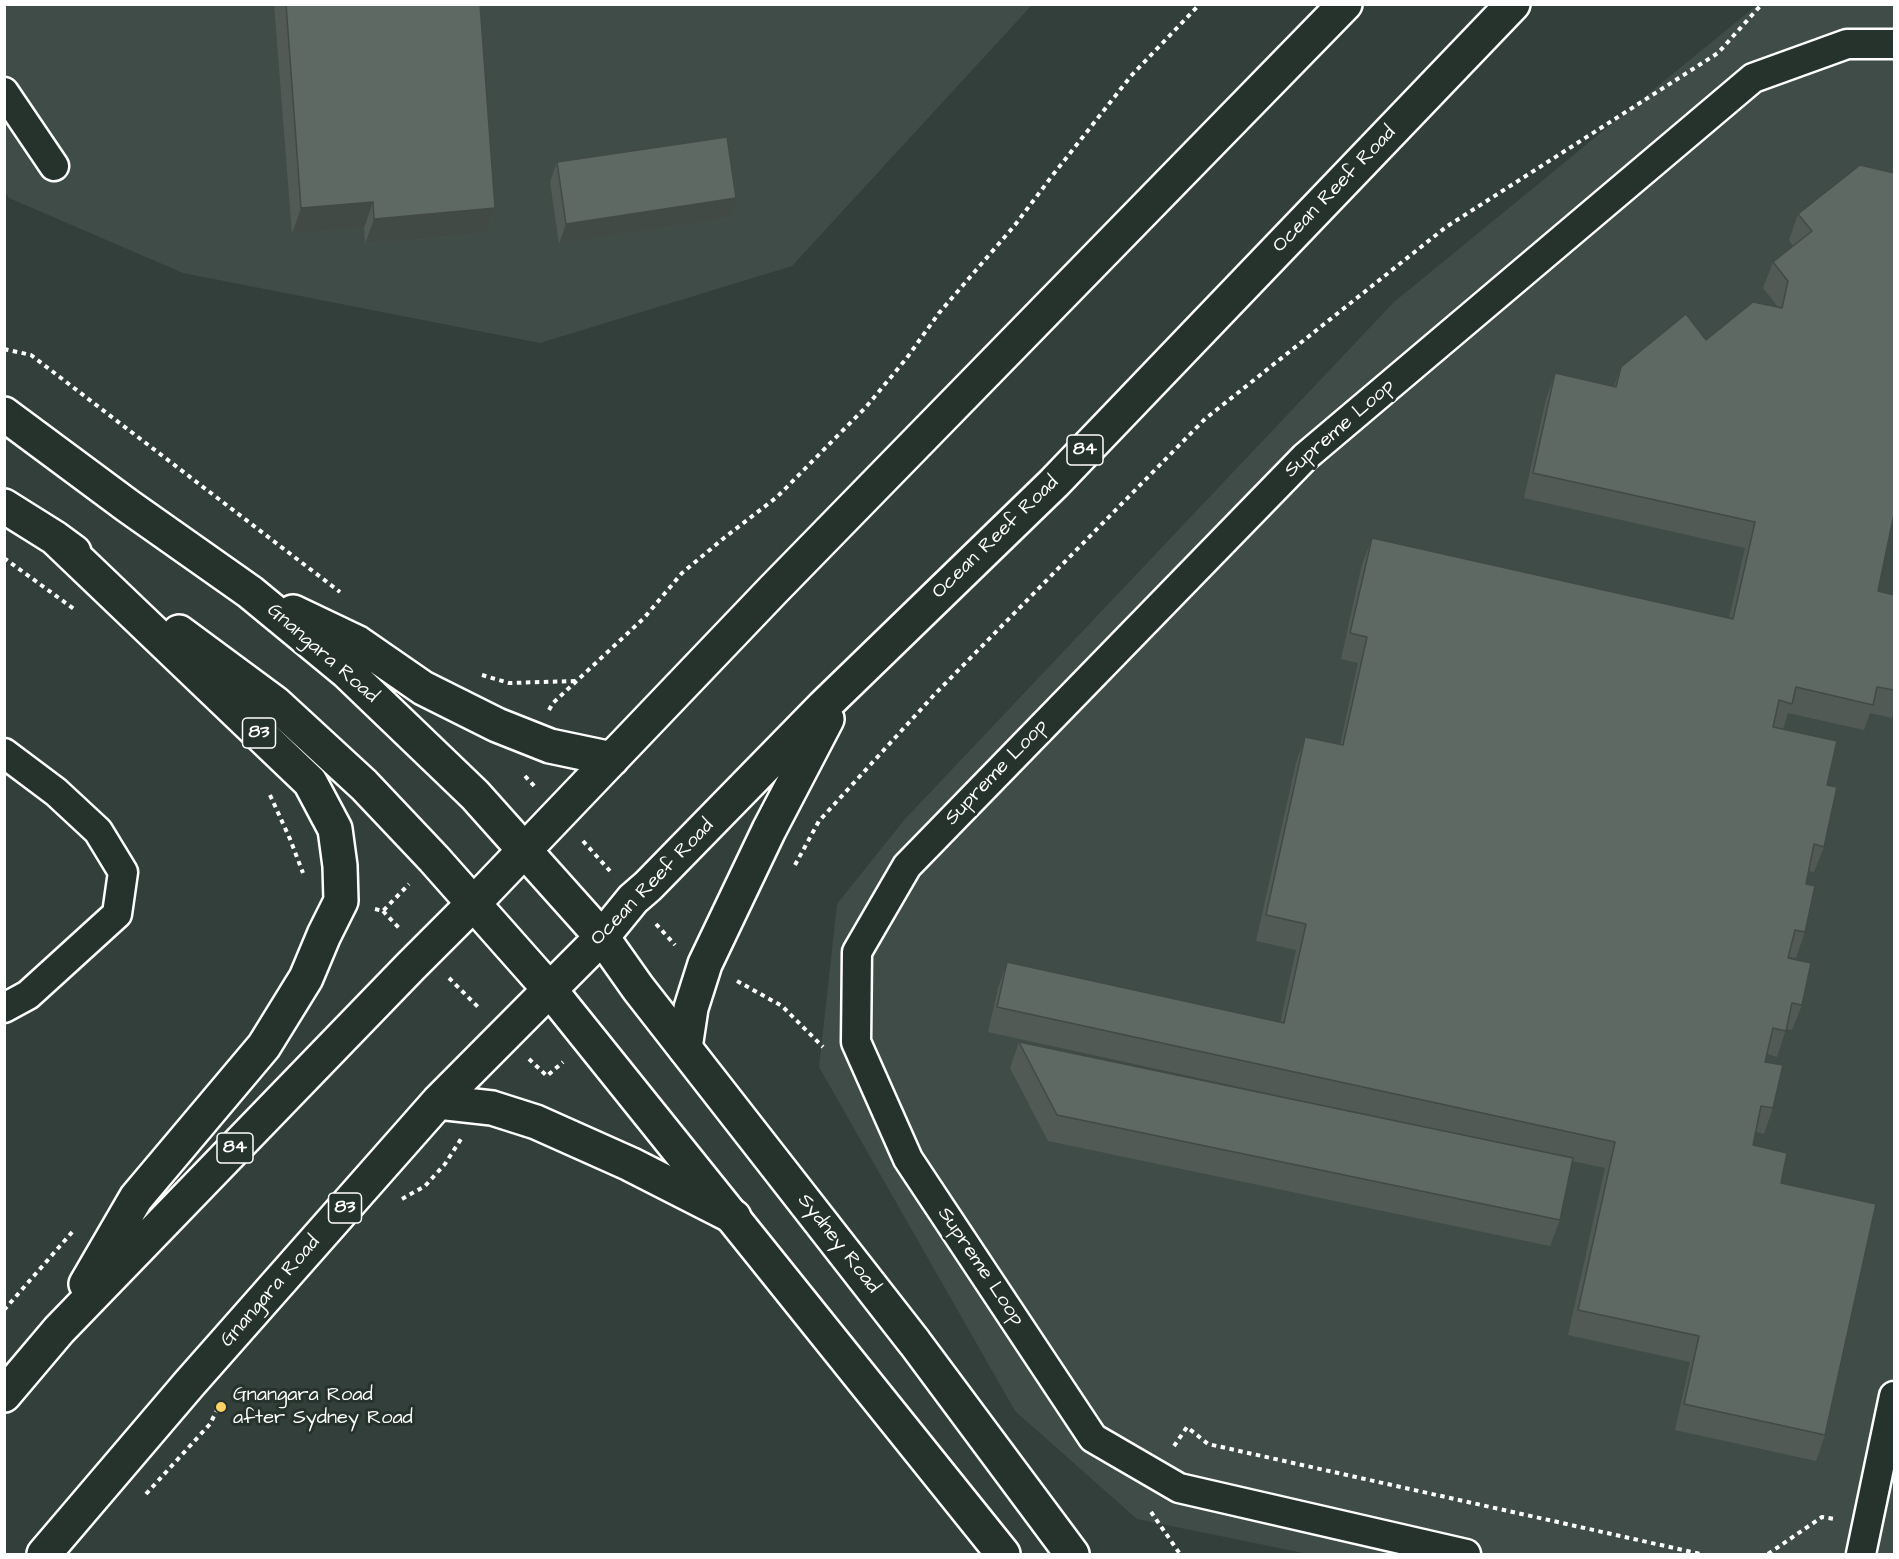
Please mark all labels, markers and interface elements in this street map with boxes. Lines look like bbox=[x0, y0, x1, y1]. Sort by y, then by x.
street label: Ocean Reef Road bbox=[1268, 122, 1402, 258]
street label: Supreme Loop bbox=[1280, 375, 1400, 483]
road number: 84 bbox=[1067, 435, 1103, 465]
street label: Ocean Reef Road bbox=[928, 471, 1064, 605]
street label: Gnangara Road bbox=[261, 599, 383, 709]
street label: Supreme Loop bbox=[940, 715, 1054, 831]
road number: 83 bbox=[242, 718, 276, 748]
street label: Ocean Reef Road bbox=[586, 815, 720, 951]
road number: 84 bbox=[217, 1133, 253, 1163]
street label: Sydney Road bbox=[792, 1189, 884, 1299]
road number: 83 bbox=[328, 1193, 362, 1223]
street label: Supreme Loop bbox=[932, 1203, 1028, 1331]
street label: Gnangara Road bbox=[216, 1231, 326, 1353]
place label: Gnangara Road after Sydney Road bbox=[233, 1384, 413, 1431]
marker: Gnangara Road after Sydney Road bbox=[214, 1400, 228, 1414]

